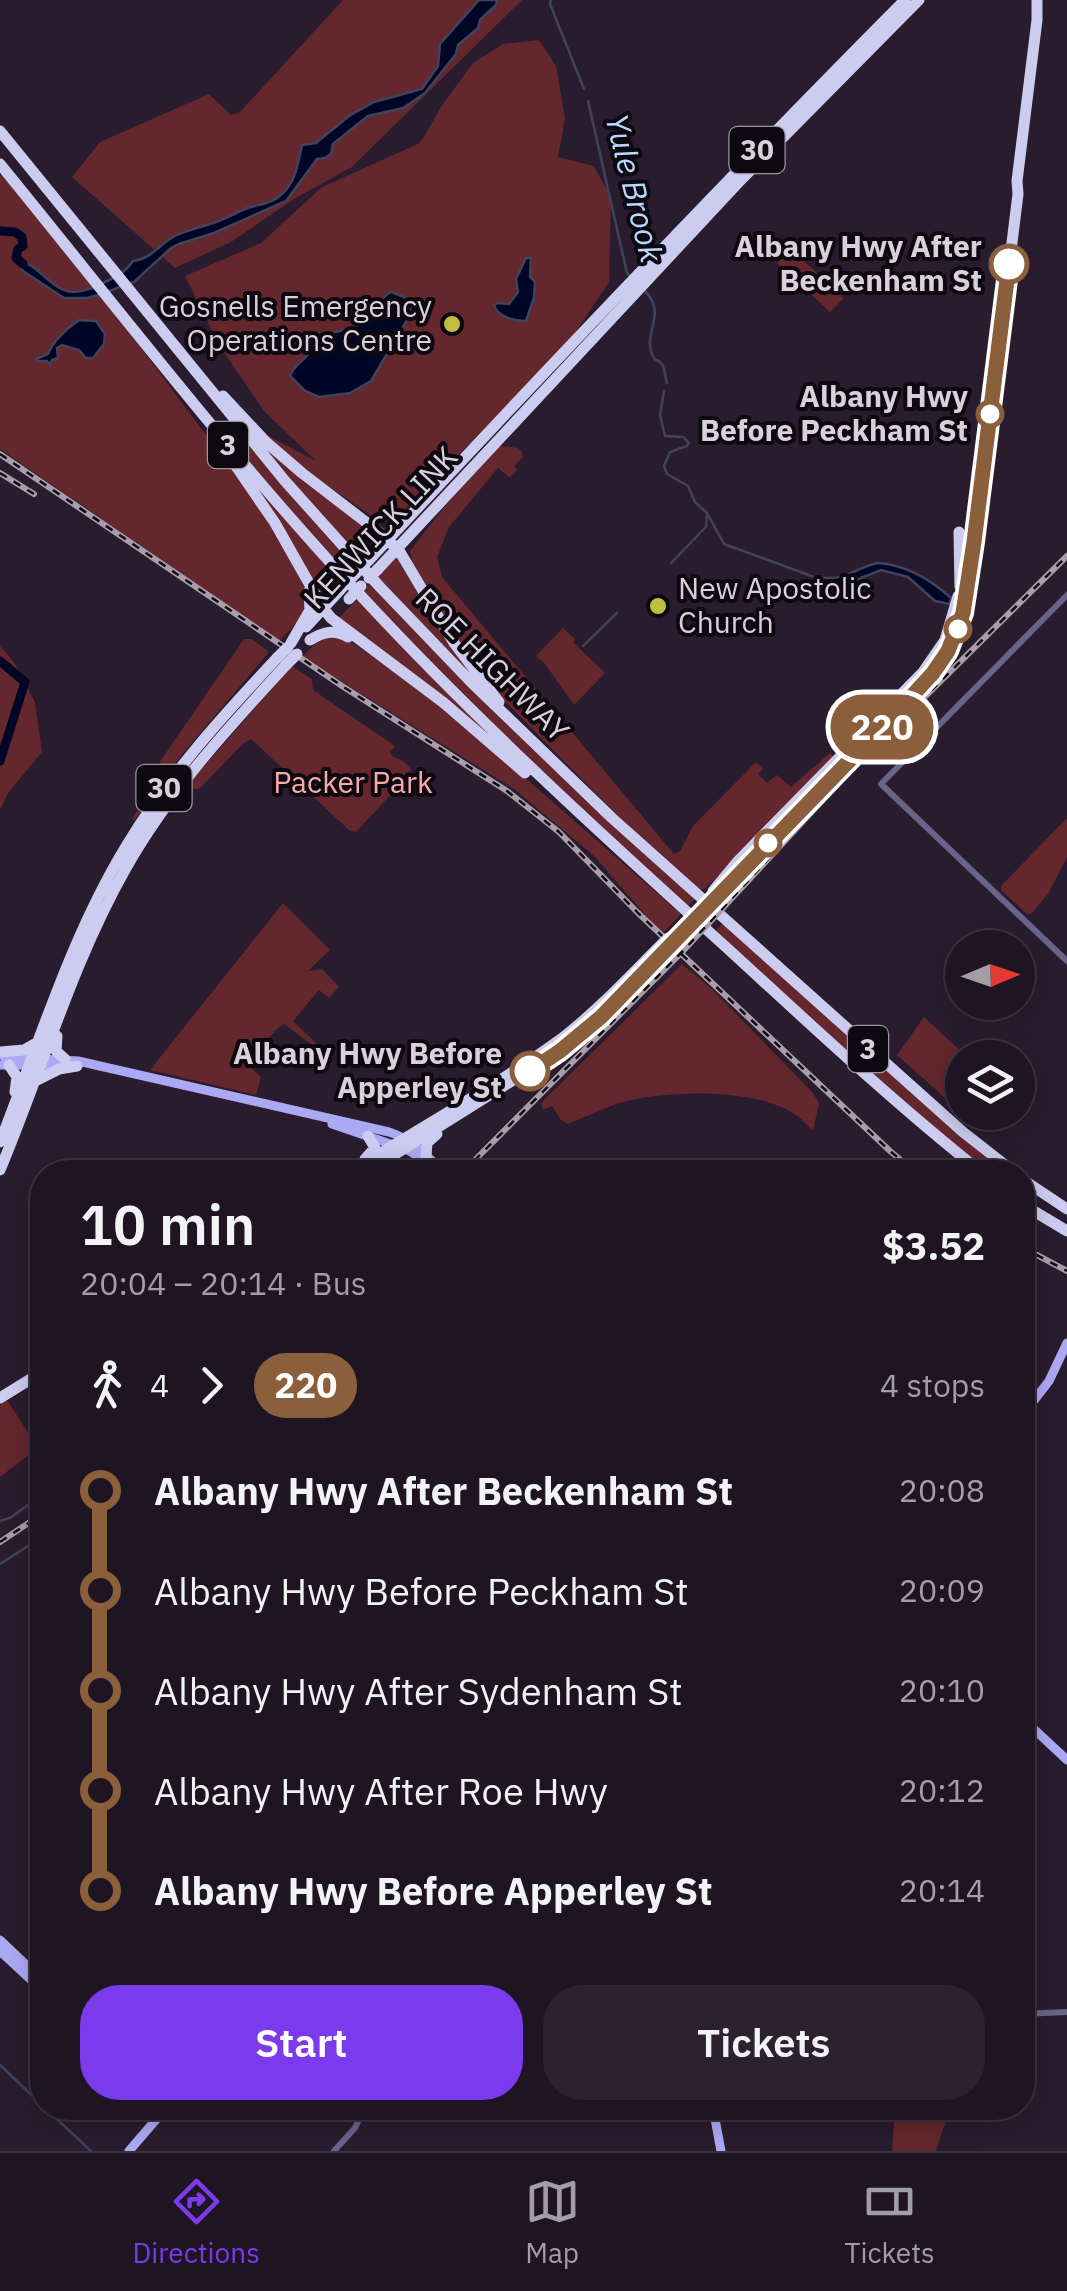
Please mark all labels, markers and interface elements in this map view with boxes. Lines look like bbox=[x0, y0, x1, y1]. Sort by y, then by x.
water label: Yule Brook bbox=[596, 109, 674, 268]
road number: 30 bbox=[730, 127, 784, 173]
place label: Albany Hwy After Beckenham St bbox=[735, 226, 982, 299]
marker: Albany Hwy After Beckenham St bbox=[990, 245, 1028, 283]
place label: Gosnells Emergency Operations Centre bbox=[159, 286, 432, 359]
marker: Gosnells Emergency Operations Centre bbox=[441, 313, 463, 335]
place label: Albany Hwy Before Peckham St bbox=[700, 376, 968, 449]
marker: Albany Hwy Before Peckham St bbox=[977, 401, 1003, 427]
road number: 3 bbox=[208, 422, 248, 468]
street label: KENWICK LINK bbox=[295, 437, 465, 617]
place label: New Apostolic Church bbox=[678, 568, 871, 641]
street label: ROE HIGHWAY bbox=[408, 579, 578, 749]
marker: New Apostolic Church bbox=[647, 595, 669, 617]
unlabelled marker bbox=[945, 616, 971, 642]
line badge: 220 bbox=[824, 694, 940, 760]
text: 220 bbox=[850, 704, 914, 750]
park label: Packer Park bbox=[273, 762, 433, 801]
road number: 30 bbox=[136, 765, 192, 811]
unlabelled marker bbox=[755, 830, 781, 856]
north arrow bbox=[945, 930, 1035, 1020]
map controls bbox=[945, 930, 1035, 1130]
road number: 3 bbox=[848, 1026, 888, 1072]
place label: Albany Hwy Before Apperley St bbox=[233, 1033, 502, 1106]
button: layers bbox=[945, 1040, 1035, 1130]
marker: Albany Hwy Before Apperley St bbox=[511, 1052, 549, 1090]
text: 10 min bbox=[80, 1189, 255, 1260]
text: $3.52 bbox=[882, 1221, 985, 1270]
text: 20:04 – 20:14 · Bus bbox=[80, 1262, 366, 1304]
icon: walk bbox=[80, 1358, 135, 1413]
icon: forward bbox=[184, 1358, 239, 1413]
text: 220 bbox=[274, 1362, 337, 1408]
text: 4 bbox=[150, 1364, 169, 1406]
text: 4 stops bbox=[880, 1364, 985, 1406]
text: Albany Hwy After Beckenham St bbox=[154, 1466, 733, 1515]
text: 20:08 bbox=[899, 1469, 985, 1511]
text: Albany Hwy Before Peckham St bbox=[154, 1566, 689, 1615]
text: 20:09 bbox=[899, 1569, 985, 1611]
text: Albany Hwy After Sydenham St bbox=[154, 1666, 683, 1715]
text: 20:10 bbox=[899, 1669, 985, 1711]
text: Albany Hwy After Roe Hwy bbox=[154, 1766, 608, 1815]
text: 20:12 bbox=[899, 1769, 985, 1811]
text: Albany Hwy Before Apperley St bbox=[154, 1866, 713, 1915]
text: 20:14 bbox=[899, 1869, 985, 1911]
button: Start bbox=[80, 1985, 523, 2100]
button: Tickets bbox=[543, 1985, 985, 2100]
tab: Directions bbox=[132, 2174, 260, 2271]
tab: Map bbox=[525, 2174, 580, 2271]
tab: Tickets bbox=[844, 2174, 935, 2271]

